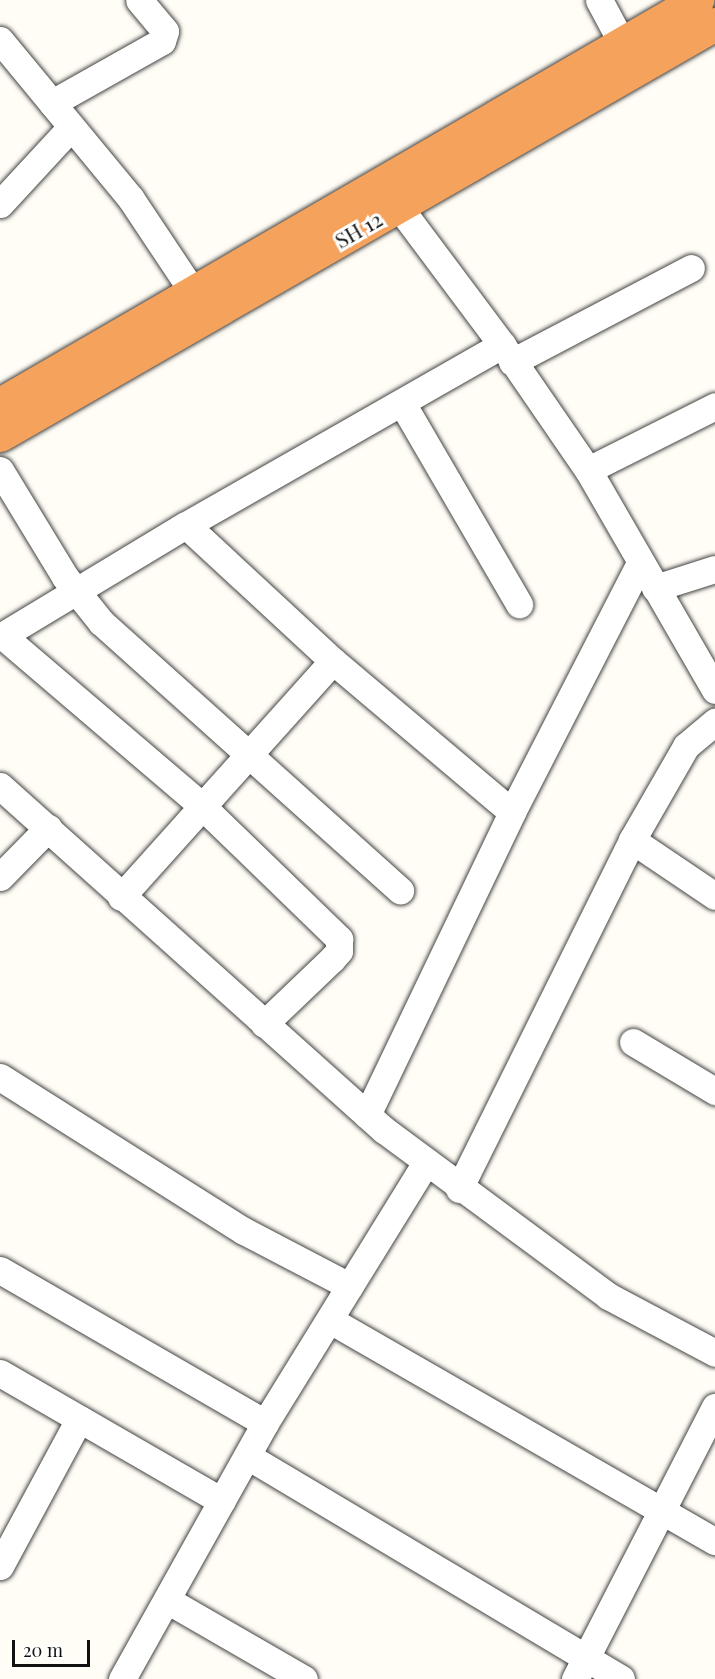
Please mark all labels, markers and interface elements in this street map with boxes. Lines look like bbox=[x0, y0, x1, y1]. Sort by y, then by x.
street label: SH 12 bbox=[330, 206, 386, 252]
scale bar bbox=[15, 1628, 93, 1666]
text: 20 m bbox=[23, 1638, 63, 1662]

